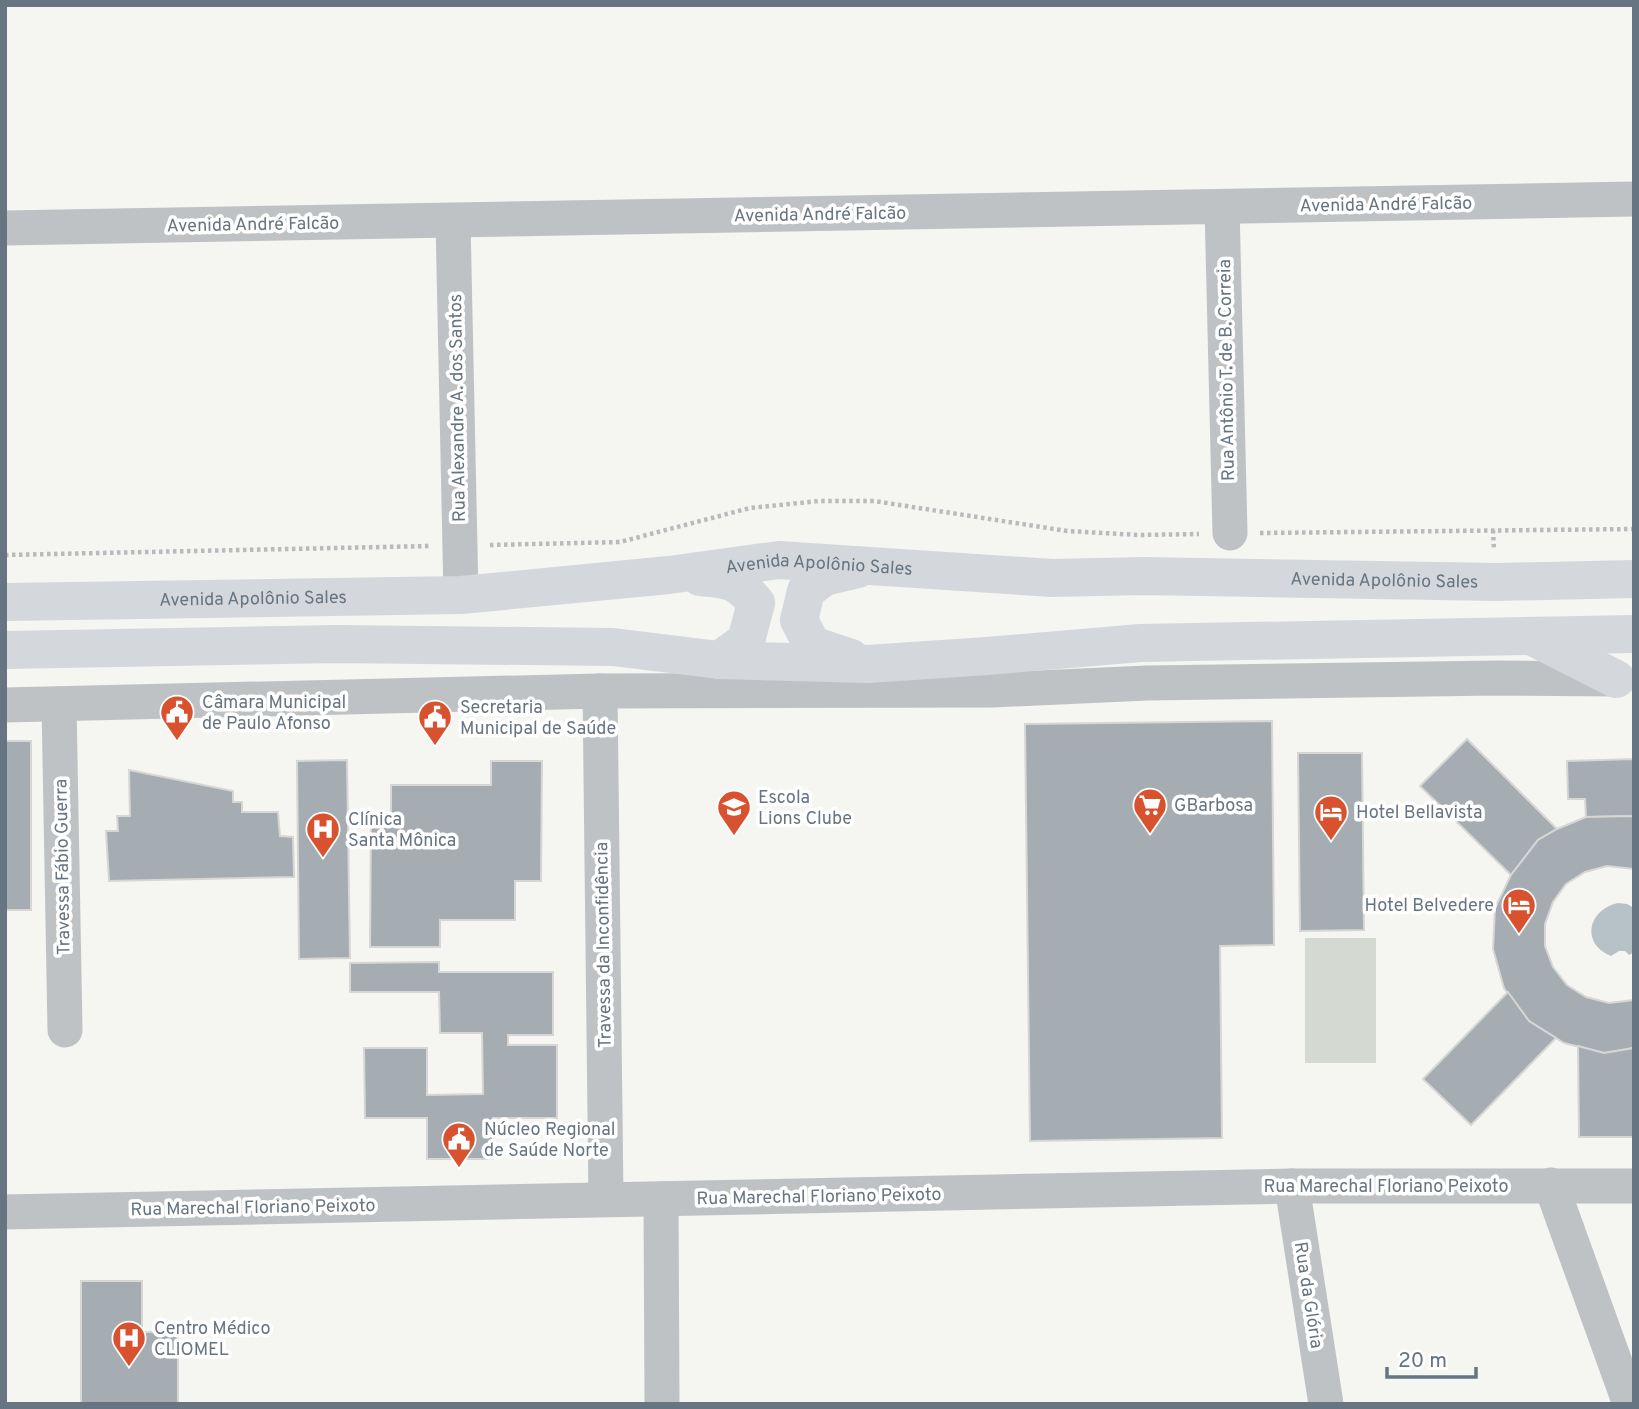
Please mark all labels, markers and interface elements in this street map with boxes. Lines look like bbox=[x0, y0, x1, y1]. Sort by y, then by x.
street label: Avenida André Falcão bbox=[1300, 192, 1472, 219]
street label: Avenida André Falcão bbox=[734, 202, 906, 229]
street label: Avenida André Falcão bbox=[167, 212, 339, 239]
street label: Rua Antônio T. de B. Correia bbox=[1214, 259, 1241, 481]
street label: Rua Alexandre A. dos Santos bbox=[445, 294, 472, 522]
street label: Avenida Apolônio Sales bbox=[724, 550, 913, 582]
street label: Avenida Apolônio Sales bbox=[1290, 568, 1478, 595]
street label: Avenida Apolônio Sales bbox=[159, 587, 347, 613]
place label: Câmara Municipal de Paulo Afonso bbox=[202, 692, 346, 736]
public building icon: Câmara Municipal de Paulo Afonso bbox=[158, 693, 196, 742]
place label: Secretaria Municipal de Saúde bbox=[460, 697, 616, 741]
public building icon: Secretaria Municipal de Saúde bbox=[416, 698, 454, 747]
street label: Travessa Fábio Guerra bbox=[50, 779, 77, 955]
supermarket icon: GBarbosa bbox=[1131, 786, 1169, 835]
place label: Escola Lions Clube bbox=[758, 787, 852, 831]
school or university icon: Escola Lions Clube bbox=[715, 788, 753, 837]
hotel icon: Hotel Bellavista bbox=[1312, 793, 1350, 842]
place label: GBarbosa bbox=[1174, 795, 1253, 818]
place label: Hotel Bellavista bbox=[1356, 802, 1482, 825]
place label: Clínica Santa Mônica bbox=[348, 809, 456, 853]
hospital icon: Clínica Santa Mônica bbox=[304, 810, 342, 859]
street label: Travessa da Inconfidência bbox=[591, 842, 618, 1048]
hotel icon: Hotel Belvedere bbox=[1500, 886, 1538, 935]
place label: Hotel Belvedere bbox=[1365, 895, 1494, 918]
place label: Núcleo Regional de Saúde Norte bbox=[484, 1119, 615, 1163]
public building icon: Núcleo Regional de Saúde Norte bbox=[440, 1120, 478, 1169]
street label: Rua Marechal Floriano Peixoto bbox=[1263, 1176, 1509, 1199]
street label: Rua Marechal Floriano Peixoto bbox=[696, 1184, 942, 1211]
street label: Rua Marechal Floriano Peixoto bbox=[130, 1195, 376, 1222]
street label: Rua da Glória bbox=[1288, 1240, 1327, 1350]
place label: Centro Médico CLIOMEL bbox=[154, 1318, 270, 1362]
hospital icon: Centro Médico CLIOMEL bbox=[110, 1319, 148, 1368]
scale bar bbox=[1387, 1336, 1476, 1380]
text: 20 m bbox=[1398, 1348, 1447, 1375]

